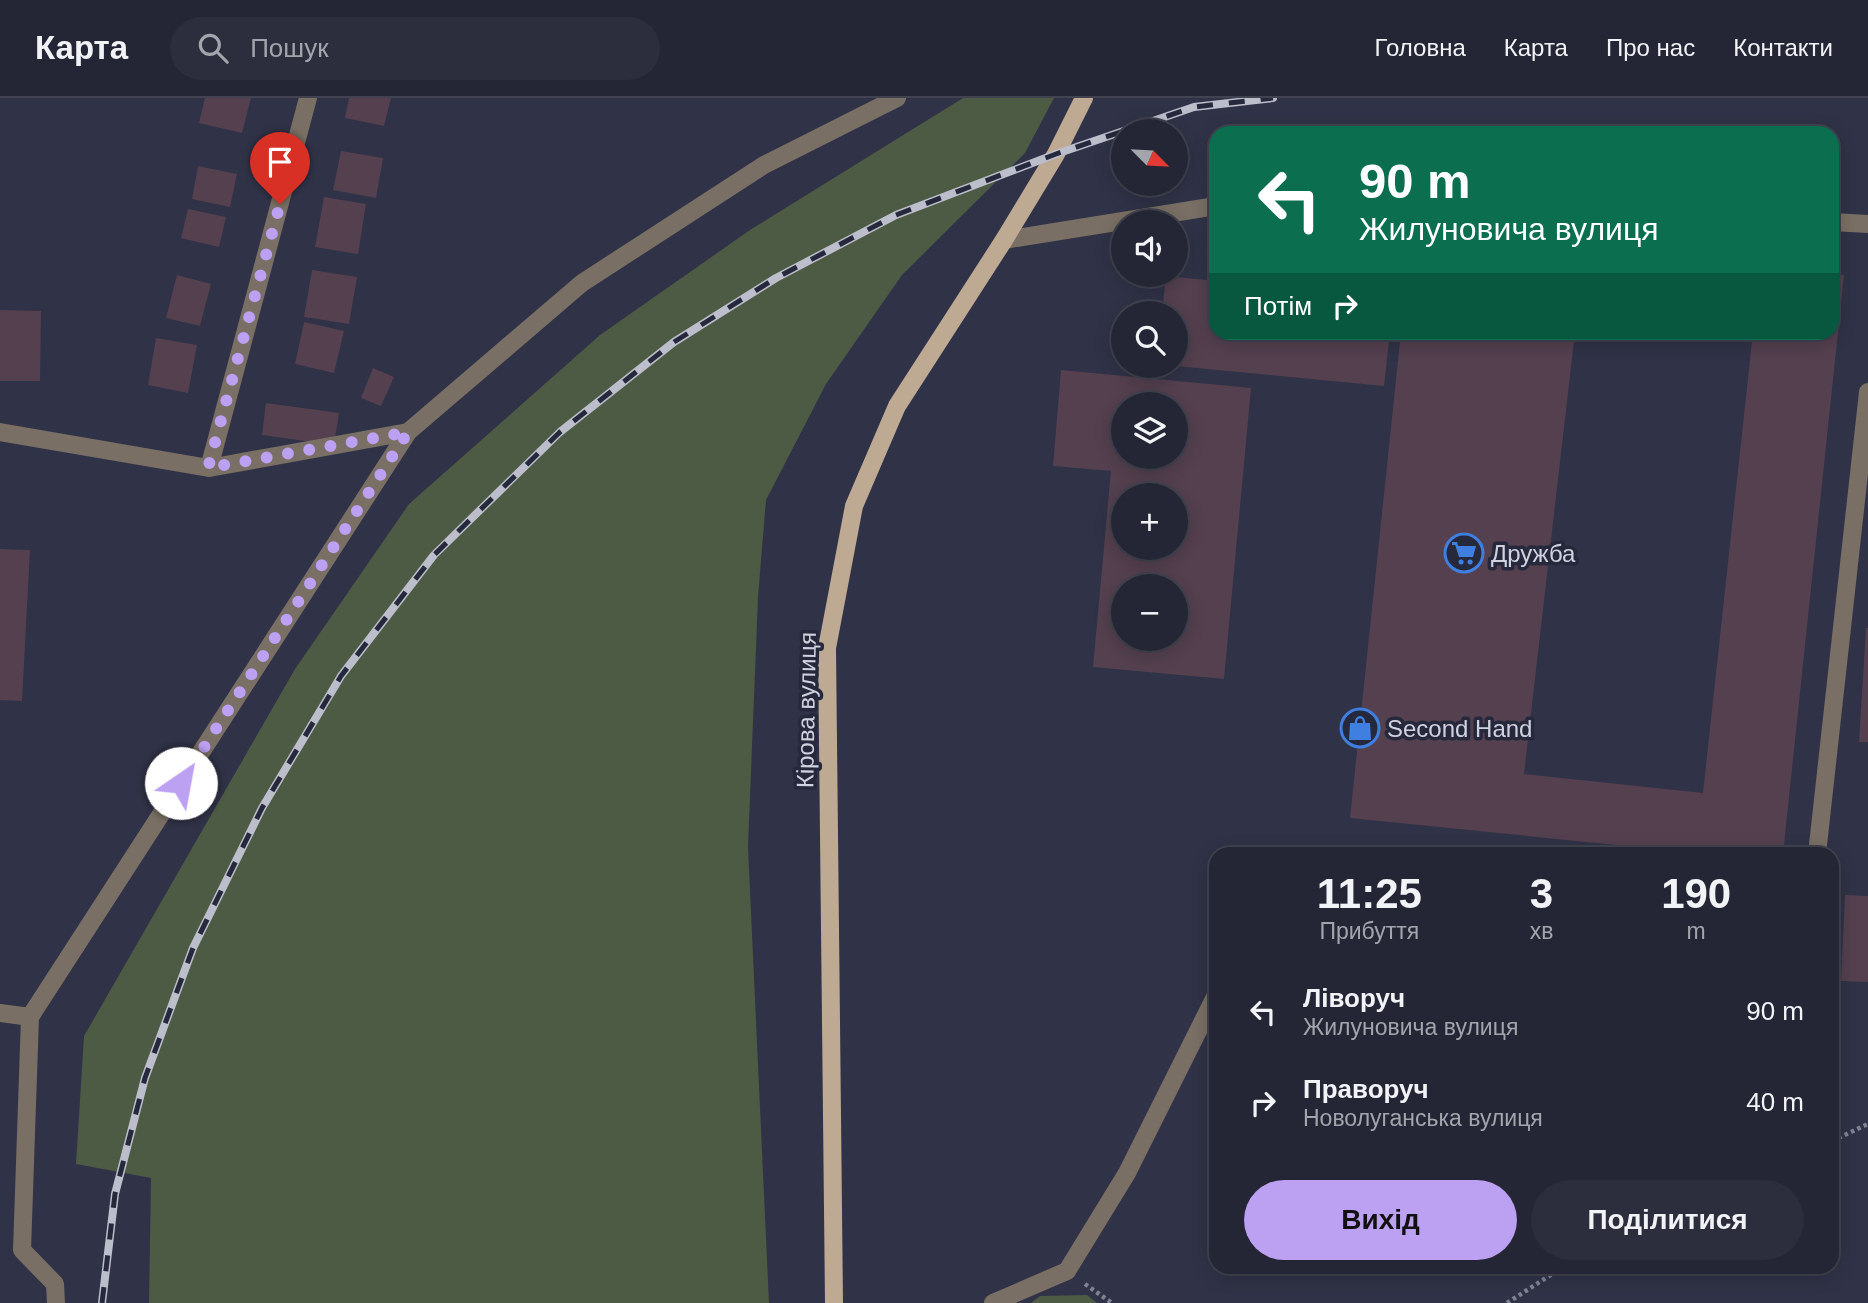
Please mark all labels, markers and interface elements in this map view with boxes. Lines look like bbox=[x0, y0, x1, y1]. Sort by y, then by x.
search box bbox=[170, 17, 660, 80]
text: Карта bbox=[35, 29, 128, 66]
icon: search bbox=[194, 29, 232, 67]
text: Пошук bbox=[250, 33, 329, 63]
text: Головна bbox=[1375, 34, 1466, 61]
text: Карта bbox=[1504, 34, 1568, 61]
text: Про нас bbox=[1606, 34, 1695, 61]
text: Контакти bbox=[1733, 34, 1833, 61]
north arrow bbox=[1111, 119, 1188, 196]
map controls bbox=[1111, 119, 1188, 651]
pin bbox=[250, 132, 310, 204]
icon: arrive bbox=[261, 143, 299, 181]
icon: left bbox=[1244, 154, 1335, 245]
text: 90 m bbox=[1359, 154, 1471, 208]
button: sound bbox=[1111, 210, 1188, 287]
text: Жилуновича вулиця bbox=[1359, 211, 1659, 247]
icon: right bbox=[1326, 287, 1364, 325]
text: Потім bbox=[1244, 291, 1312, 321]
button: search bbox=[1111, 301, 1188, 378]
button: layers bbox=[1111, 392, 1188, 469]
button: + bbox=[1111, 483, 1188, 560]
supermarket icon: Дружба bbox=[1443, 532, 1485, 574]
place label: Дружба bbox=[1491, 540, 1576, 567]
button: − bbox=[1111, 574, 1188, 651]
street label: Кірова вулиця bbox=[791, 632, 821, 788]
shop icon: Second Hand bbox=[1339, 707, 1381, 749]
place label: Second Hand bbox=[1387, 715, 1532, 742]
position arrow bbox=[144, 746, 218, 820]
text: 11:25 bbox=[1317, 870, 1422, 917]
text: 3 bbox=[1530, 870, 1553, 917]
text: 190 bbox=[1661, 870, 1731, 917]
text: Прибуття bbox=[1319, 918, 1419, 944]
text: хв bbox=[1530, 918, 1553, 944]
text: m bbox=[1687, 918, 1706, 944]
text: Ліворуч bbox=[1303, 983, 1405, 1013]
icon: left bbox=[1244, 993, 1282, 1031]
text: 90 m bbox=[1746, 996, 1804, 1026]
text: Жилуновича вулиця bbox=[1303, 1014, 1518, 1040]
text: Праворуч bbox=[1303, 1074, 1429, 1104]
icon: right bbox=[1244, 1084, 1282, 1122]
text: 40 m bbox=[1746, 1087, 1804, 1117]
text: Новолуганська вулиця bbox=[1303, 1105, 1543, 1131]
button: Вихід bbox=[1244, 1180, 1517, 1260]
button: Поділитися bbox=[1531, 1180, 1804, 1260]

